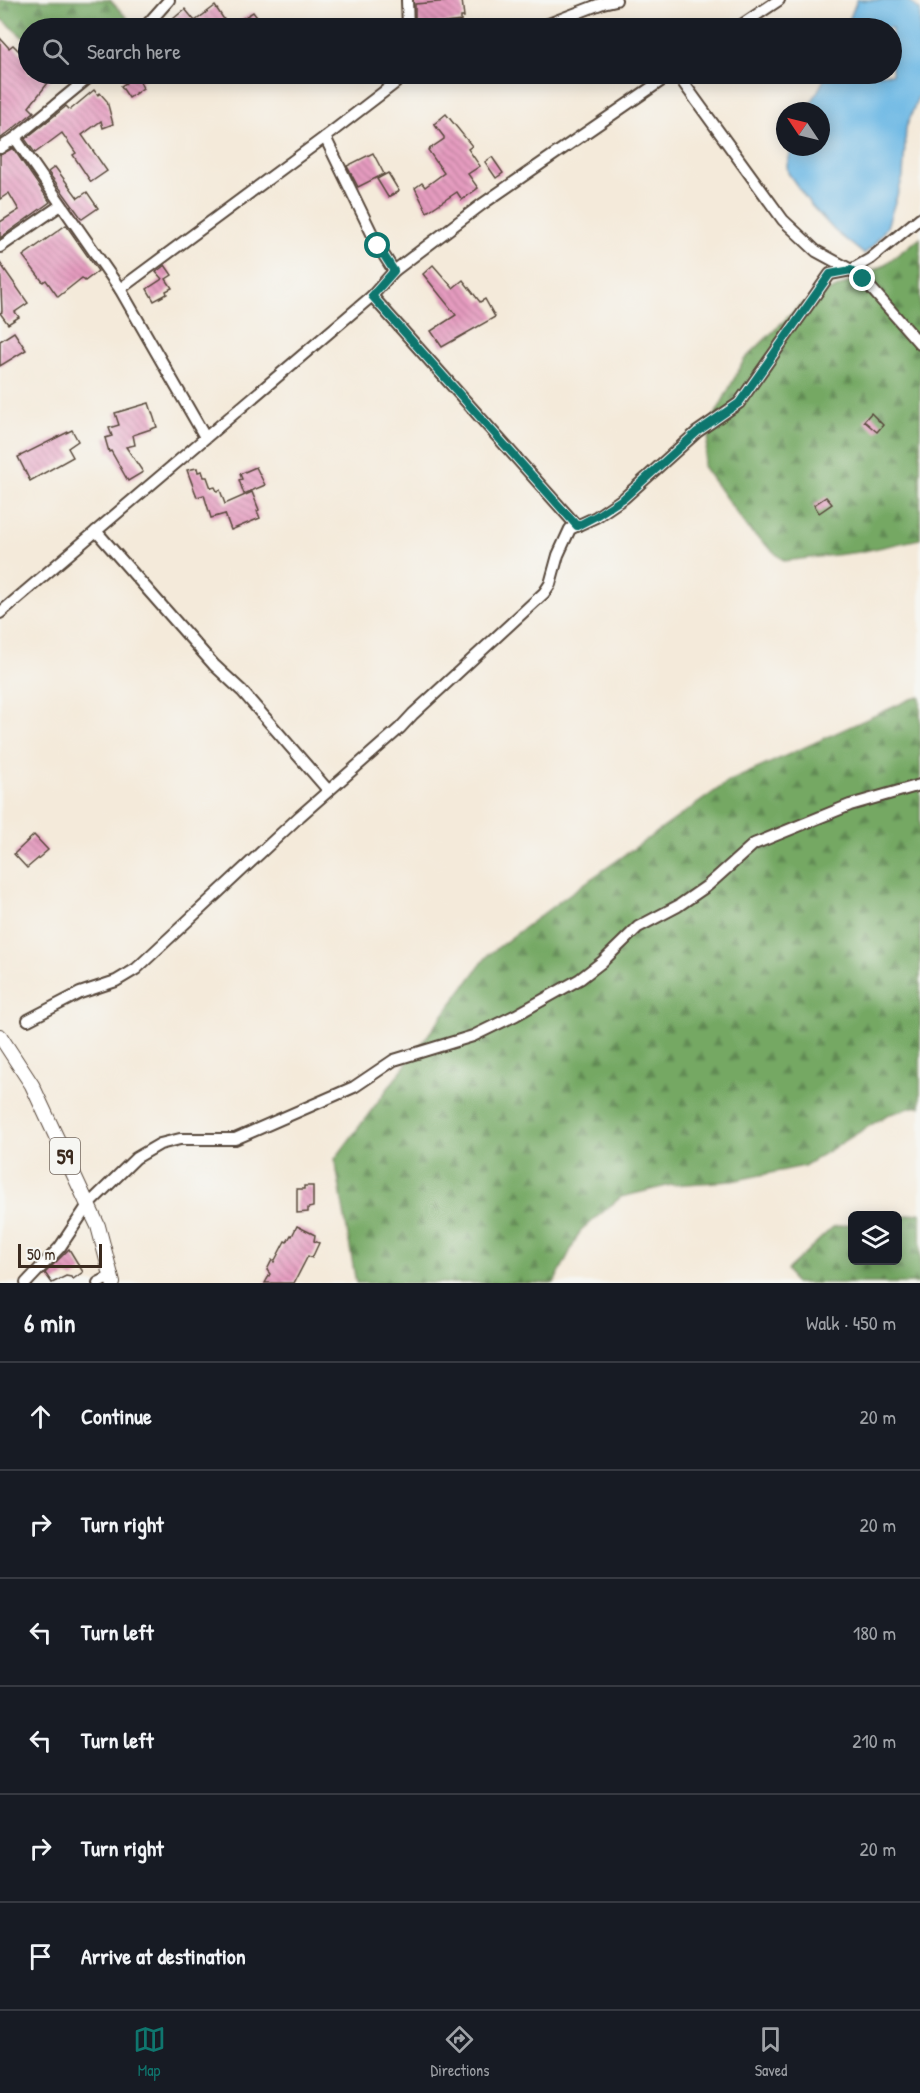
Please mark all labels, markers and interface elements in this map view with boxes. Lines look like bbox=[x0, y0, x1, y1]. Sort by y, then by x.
search box bbox=[18, 18, 902, 84]
icon: search bbox=[39, 35, 72, 68]
text: Search here bbox=[87, 36, 181, 66]
north arrow bbox=[776, 102, 830, 156]
route start bbox=[364, 232, 390, 258]
route end bbox=[849, 265, 875, 291]
road number: 59 bbox=[50, 1138, 80, 1174]
map controls bbox=[848, 1211, 902, 1265]
button: layers bbox=[848, 1211, 902, 1265]
scale bar bbox=[18, 1241, 102, 1268]
text: 50 m bbox=[27, 1243, 56, 1265]
text: 6 min bbox=[24, 1305, 76, 1340]
text: Walk · 450 m bbox=[806, 1309, 896, 1336]
icon: ahead bbox=[24, 1400, 57, 1433]
text: Continue bbox=[81, 1401, 152, 1431]
text: 20 m bbox=[859, 1403, 896, 1430]
icon: right bbox=[24, 1508, 57, 1541]
text: Turn right bbox=[81, 1509, 164, 1539]
text: 20 m bbox=[859, 1511, 896, 1538]
icon: left bbox=[24, 1616, 57, 1649]
text: Turn left bbox=[81, 1617, 154, 1647]
text: 180 m bbox=[853, 1619, 896, 1646]
icon: left bbox=[24, 1724, 57, 1757]
text: Turn left bbox=[81, 1725, 154, 1755]
text: 210 m bbox=[852, 1727, 896, 1754]
icon: right bbox=[24, 1832, 57, 1865]
text: Turn right bbox=[81, 1833, 164, 1863]
text: 20 m bbox=[859, 1835, 896, 1862]
icon: arrive bbox=[24, 1940, 57, 1973]
text: Arrive at destination bbox=[81, 1941, 246, 1971]
tab: Map bbox=[133, 2023, 166, 2081]
tab: Directions bbox=[431, 2023, 489, 2081]
tab: Saved bbox=[754, 2023, 787, 2081]

